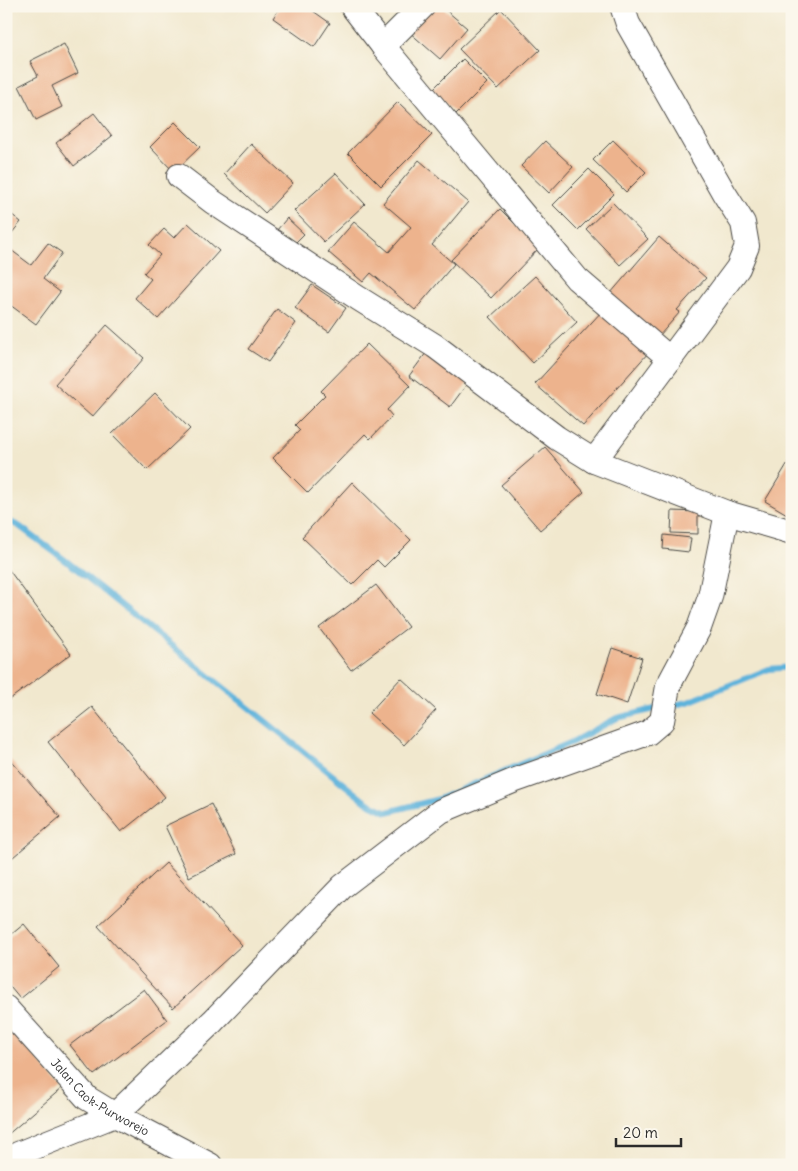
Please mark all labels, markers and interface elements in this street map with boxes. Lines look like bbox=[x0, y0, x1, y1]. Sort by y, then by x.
street label: Jalan Caok-Purworejo bbox=[48, 1055, 152, 1139]
scale bar bbox=[616, 1116, 680, 1148]
text: 20 m bbox=[623, 1123, 658, 1142]

